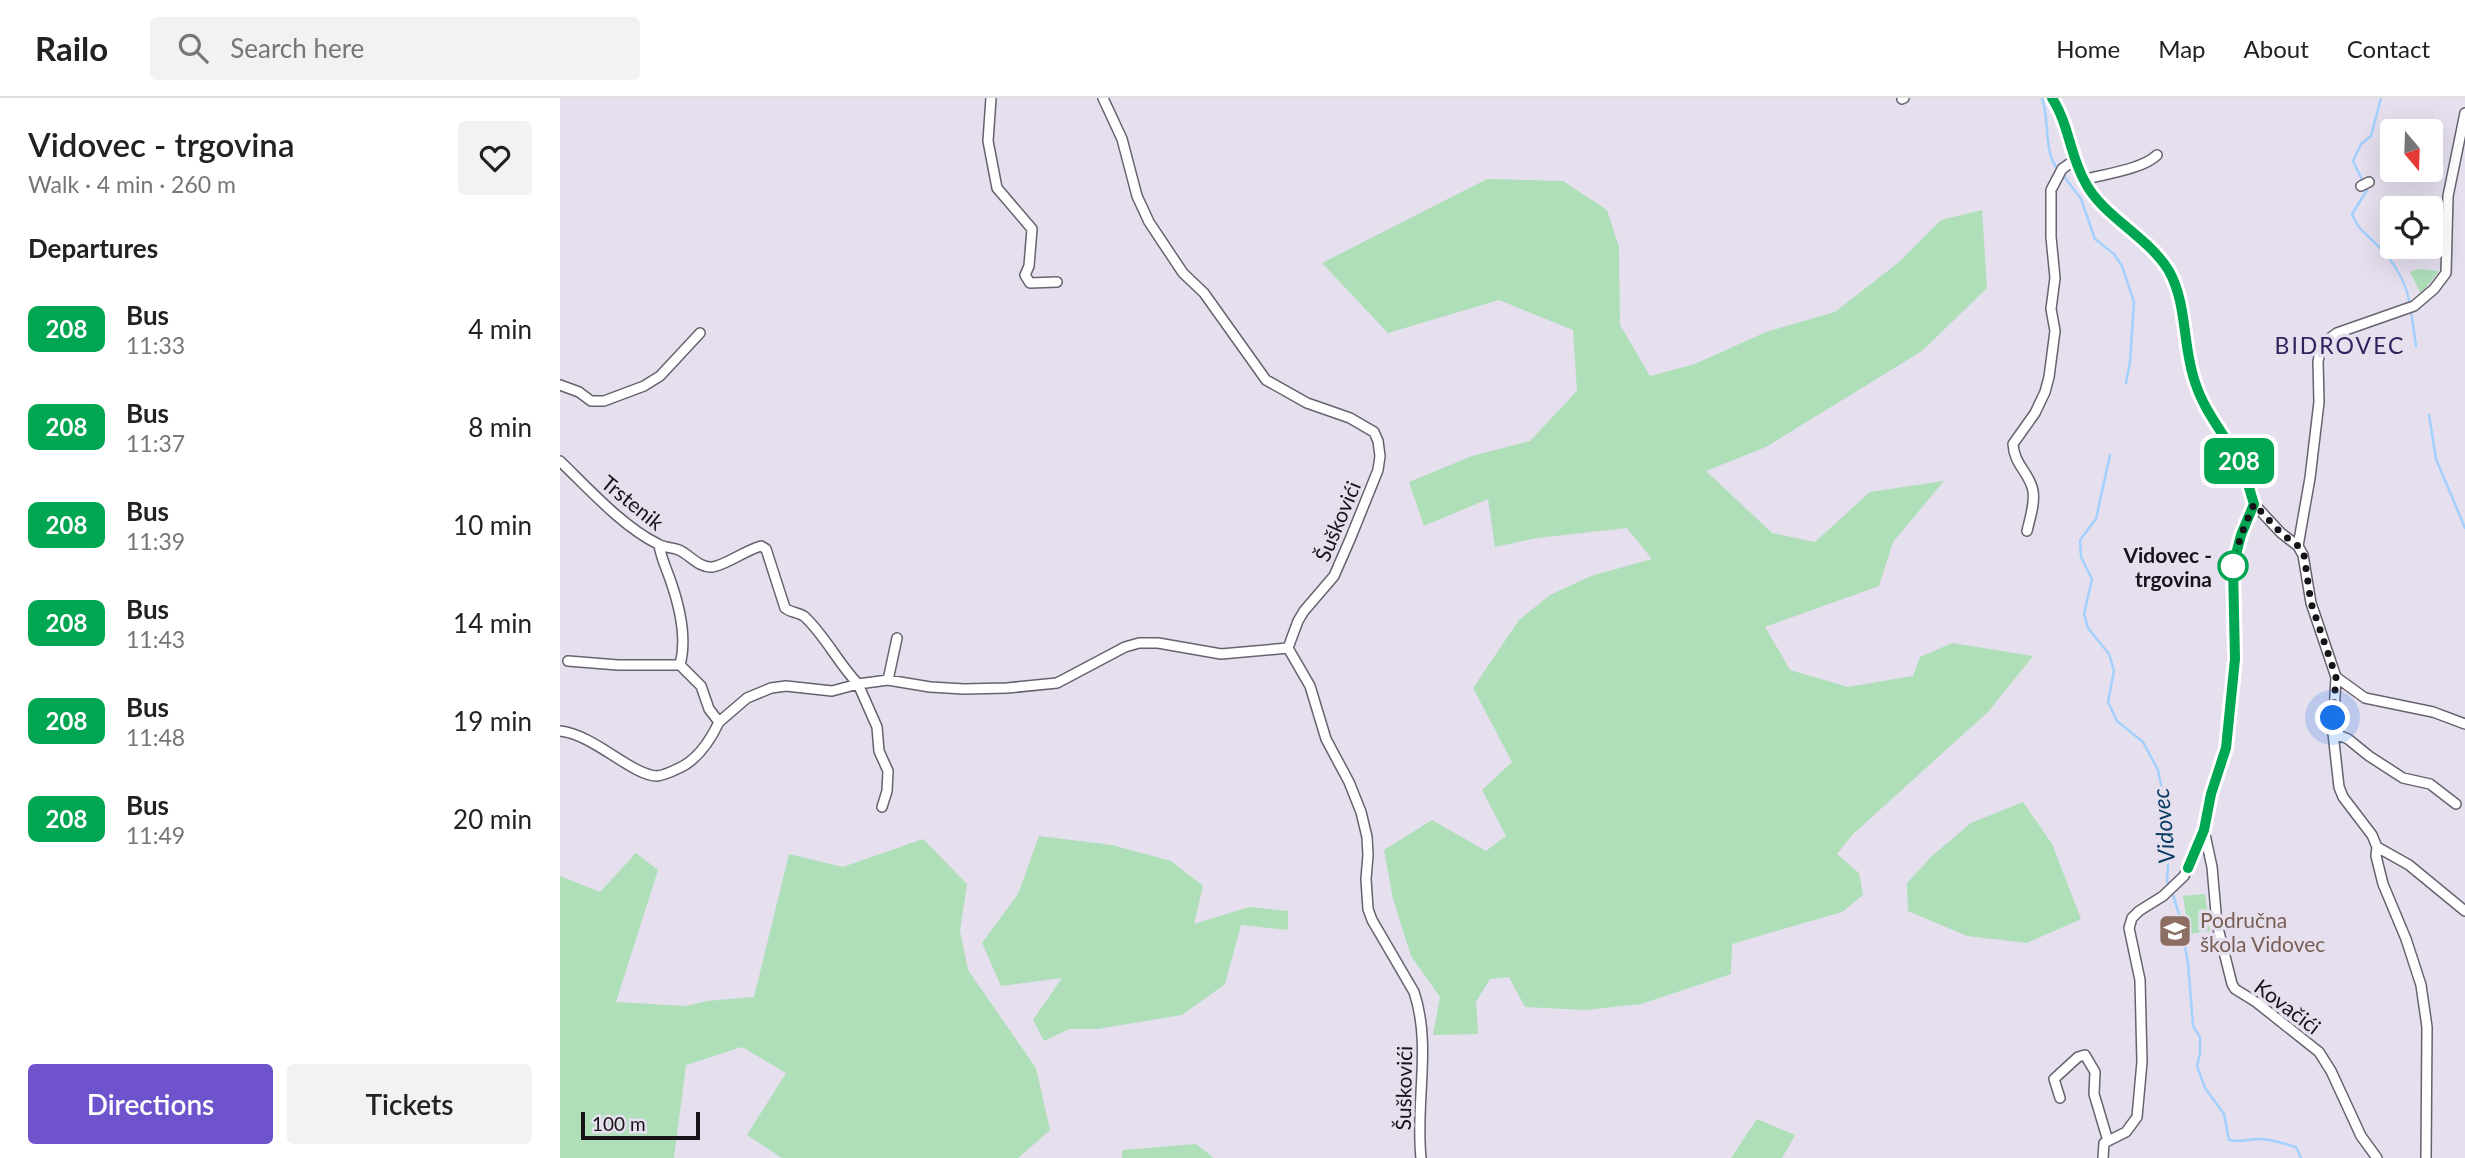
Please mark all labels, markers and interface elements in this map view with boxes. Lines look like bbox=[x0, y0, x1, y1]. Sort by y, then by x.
search box bbox=[150, 17, 640, 80]
text: Railo bbox=[35, 28, 108, 68]
icon: search bbox=[174, 29, 212, 67]
text: Search here bbox=[230, 32, 364, 64]
text: Home bbox=[2056, 34, 2120, 63]
text: Map bbox=[2158, 34, 2206, 63]
text: About bbox=[2244, 34, 2309, 63]
text: Contact bbox=[2347, 34, 2430, 63]
north arrow bbox=[2380, 119, 2443, 182]
map controls bbox=[2380, 119, 2443, 259]
button: heart bbox=[458, 121, 532, 195]
text: Vidovec - trgovina bbox=[28, 124, 294, 164]
text: Walk · 4 min · 260 m bbox=[28, 170, 236, 198]
button: locate bbox=[2380, 196, 2443, 259]
text: Departures bbox=[28, 232, 158, 264]
text: Bus bbox=[126, 299, 169, 331]
text: 4 min bbox=[468, 313, 532, 345]
text: 208 bbox=[46, 314, 87, 343]
text: 11:33 bbox=[126, 331, 185, 359]
district label: BIDROVEC bbox=[2275, 331, 2405, 359]
text: Bus bbox=[126, 397, 169, 429]
text: 8 min bbox=[468, 411, 532, 443]
text: 208 bbox=[46, 412, 87, 441]
text: 11:37 bbox=[126, 429, 185, 457]
line badge: 208 bbox=[2199, 438, 2279, 484]
text: 208 bbox=[2218, 446, 2260, 475]
street label: Trstenik bbox=[597, 469, 669, 535]
street label: Šuškovići bbox=[1309, 477, 1365, 565]
text: Bus bbox=[126, 495, 169, 527]
text: 10 min bbox=[453, 509, 532, 541]
text: 208 bbox=[46, 510, 87, 539]
text: 11:39 bbox=[126, 527, 185, 555]
place label: Vidovec - trgovina bbox=[2122, 542, 2212, 591]
marker: Vidovec - trgovina bbox=[2218, 551, 2248, 581]
text: Bus bbox=[126, 593, 169, 625]
text: 14 min bbox=[453, 607, 532, 639]
text: 208 bbox=[46, 608, 87, 637]
text: 11:43 bbox=[126, 625, 185, 653]
text: Bus bbox=[126, 691, 169, 723]
your location bbox=[2315, 700, 2350, 735]
text: 19 min bbox=[453, 705, 532, 737]
text: 208 bbox=[46, 706, 87, 735]
text: 11:48 bbox=[126, 723, 185, 751]
water label: Vidovec bbox=[2146, 787, 2180, 865]
text: Bus bbox=[126, 789, 169, 821]
text: 20 min bbox=[453, 803, 532, 835]
text: 208 bbox=[46, 804, 87, 833]
text: 11:49 bbox=[126, 821, 185, 849]
place label: Područna škola Vidovec bbox=[2200, 907, 2325, 956]
school or university icon: Područna škola Vidovec bbox=[2156, 912, 2194, 950]
street label: Kovačići bbox=[2250, 973, 2326, 1039]
street label: Šuškovići bbox=[1390, 1045, 1416, 1131]
button: Directions bbox=[28, 1064, 273, 1144]
button: Tickets bbox=[287, 1064, 532, 1144]
scale bar bbox=[581, 1109, 700, 1141]
text: 100 m bbox=[592, 1112, 646, 1135]

